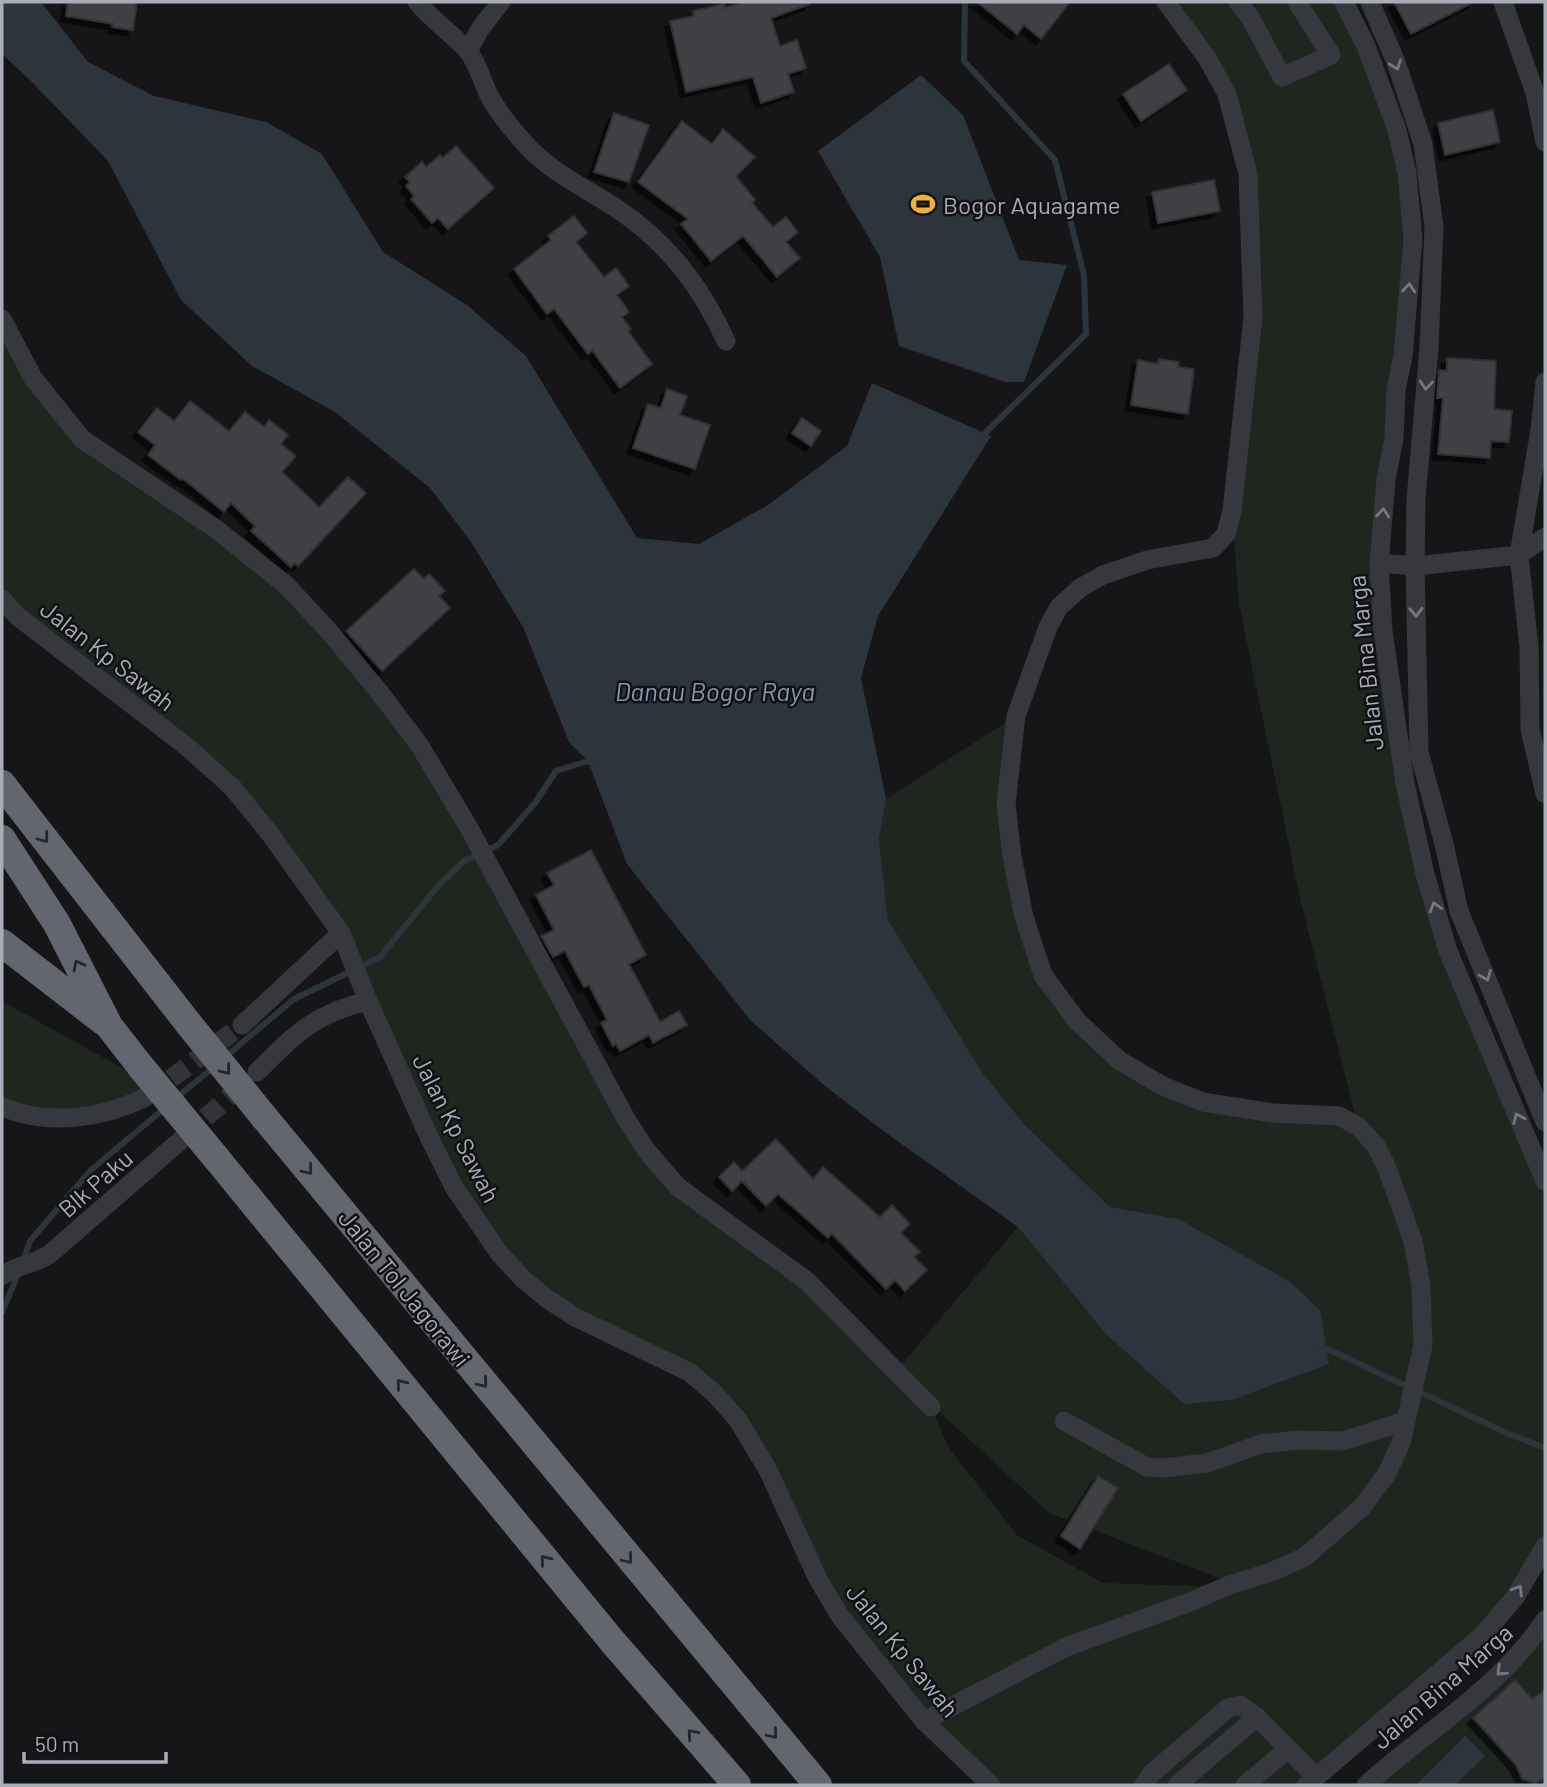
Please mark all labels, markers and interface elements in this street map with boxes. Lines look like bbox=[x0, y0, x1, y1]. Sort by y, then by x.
one-way arrow bbox=[1388, 58, 1402, 70]
sports icon: Bogor Aquagame bbox=[909, 190, 937, 218]
place label: Bogor Aquagame bbox=[943, 190, 1121, 219]
one-way arrow bbox=[1401, 282, 1416, 293]
one-way arrow bbox=[1419, 380, 1434, 391]
one-way arrow bbox=[1375, 508, 1390, 519]
street label: Jalan Bina Marga bbox=[1341, 574, 1389, 752]
street label: Jalan Kp Sawah bbox=[35, 593, 181, 717]
one-way arrow bbox=[1408, 607, 1424, 618]
water label: Danau Bogor Raya bbox=[615, 675, 815, 706]
one-way arrow bbox=[35, 830, 48, 843]
one-way arrow bbox=[1428, 901, 1443, 913]
one-way arrow bbox=[73, 960, 87, 972]
one-way arrow bbox=[1477, 969, 1491, 981]
street label: Jalan Kp Sawah bbox=[407, 1049, 507, 1207]
one-way arrow bbox=[218, 1061, 230, 1074]
one-way arrow bbox=[1512, 1113, 1526, 1125]
street label: Blk Paku bbox=[52, 1143, 138, 1223]
one-way arrow bbox=[299, 1162, 312, 1175]
street label: Jalan Tol Jagorawi bbox=[333, 1204, 477, 1372]
one-way arrow bbox=[475, 1375, 487, 1388]
one-way arrow bbox=[397, 1380, 409, 1393]
one-way arrow bbox=[620, 1550, 632, 1563]
one-way arrow bbox=[541, 1556, 553, 1569]
street label: Jalan Kp Sawah bbox=[841, 1578, 965, 1722]
one-way arrow bbox=[1510, 1585, 1523, 1598]
street label: Jalan Bina Marga bbox=[1366, 1617, 1518, 1755]
one-way arrow bbox=[1496, 1663, 1509, 1676]
scale bar bbox=[24, 1720, 166, 1764]
one-way arrow bbox=[765, 1726, 778, 1739]
one-way arrow bbox=[688, 1729, 700, 1742]
text: 50 m bbox=[35, 1731, 79, 1756]

